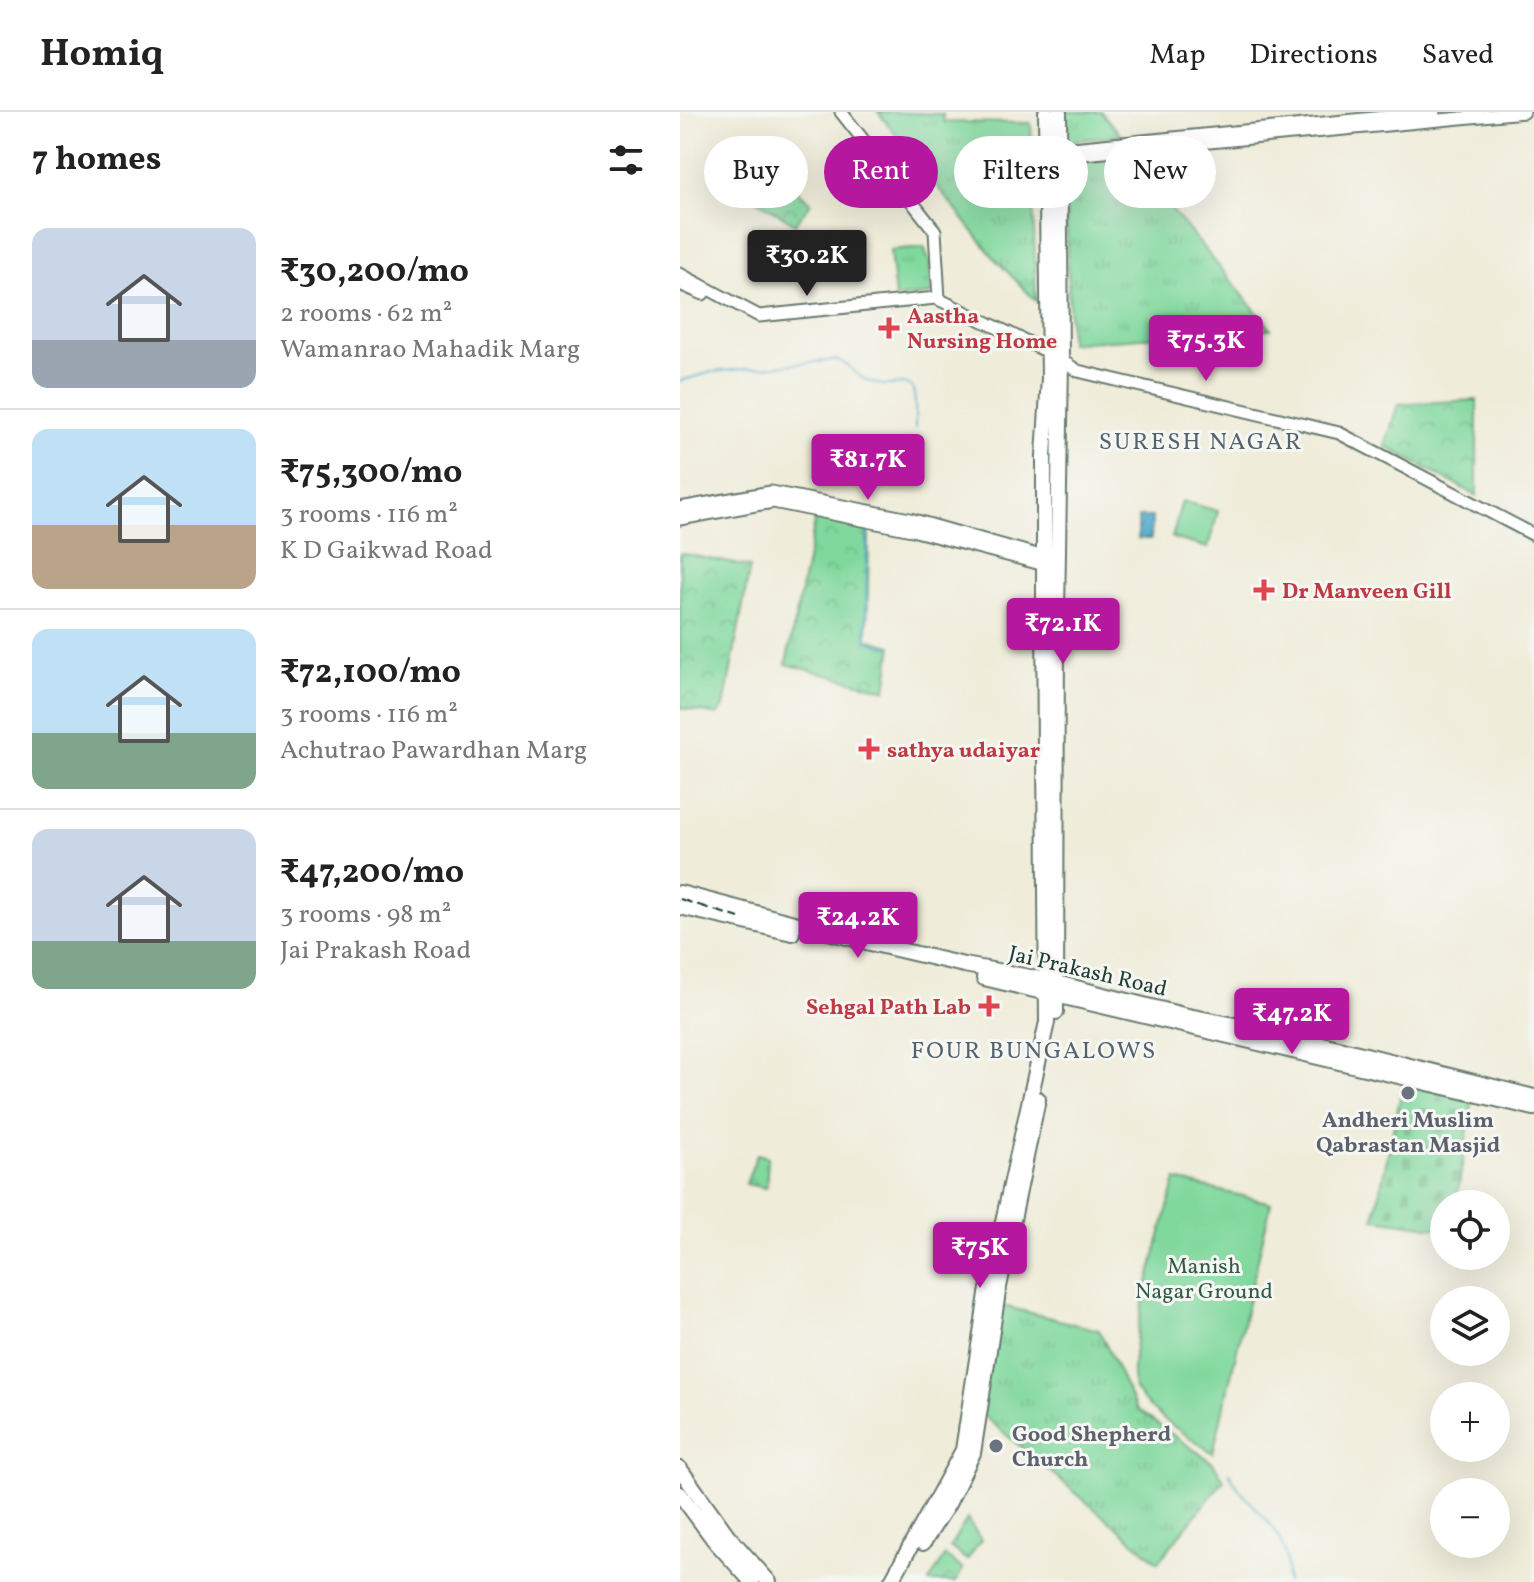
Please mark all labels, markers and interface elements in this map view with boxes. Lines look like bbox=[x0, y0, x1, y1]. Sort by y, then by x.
text: Homiq bbox=[40, 29, 163, 82]
text: Map bbox=[1150, 36, 1206, 75]
text: Directions bbox=[1250, 36, 1378, 75]
text: Saved bbox=[1422, 36, 1494, 75]
chip: Buy bbox=[704, 136, 808, 208]
chip: Rent bbox=[824, 136, 938, 208]
chip: Filters bbox=[954, 136, 1088, 208]
chip: New bbox=[1104, 136, 1216, 208]
text: 7 homes bbox=[32, 137, 161, 184]
icon: filters bbox=[604, 138, 648, 182]
pin: ₹30.2K bbox=[742, 230, 872, 298]
text: ₹30.2K bbox=[765, 238, 849, 274]
text: ₹30,200/mo bbox=[280, 249, 469, 296]
icon: home bbox=[96, 260, 192, 356]
text: 2 rooms · 62 m² bbox=[280, 296, 452, 332]
place label: Aastha Nursing Home bbox=[907, 302, 1057, 358]
pin: ₹75.3K bbox=[1141, 315, 1271, 383]
marker: Aastha Nursing Home bbox=[878, 317, 900, 339]
text: ₹75.3K bbox=[1167, 323, 1245, 359]
text: Wamanrao Mahadik Marg bbox=[280, 332, 580, 368]
district label: SURESH NAGAR bbox=[1099, 426, 1303, 460]
pin: ₹81.7K bbox=[803, 434, 933, 502]
text: ₹81.7K bbox=[830, 442, 906, 478]
text: ₹75,300/mo bbox=[280, 450, 462, 497]
icon: home bbox=[96, 461, 192, 557]
text: 3 rooms · 116 m² bbox=[280, 497, 458, 533]
text: K D Gaikwad Road bbox=[280, 533, 493, 569]
place label: Dr Manveen Gill bbox=[1282, 577, 1452, 608]
marker: Dr Manveen Gill bbox=[1253, 579, 1275, 601]
pin: ₹72.1K bbox=[998, 598, 1128, 666]
text: ₹72.1K bbox=[1025, 606, 1101, 642]
text: ₹72,100/mo bbox=[280, 650, 461, 697]
icon: home bbox=[96, 661, 192, 757]
text: 3 rooms · 116 m² bbox=[280, 697, 458, 733]
text: Achutrao Pawardhan Marg bbox=[280, 733, 587, 769]
place label: sathya udaiyar bbox=[887, 736, 1041, 767]
marker: sathya udaiyar bbox=[858, 738, 880, 760]
text: ₹47,200/mo bbox=[280, 850, 464, 897]
icon: home bbox=[96, 861, 192, 957]
pin: ₹24.2K bbox=[793, 892, 923, 960]
text: 3 rooms · 98 m² bbox=[280, 897, 451, 933]
text: ₹24.2K bbox=[816, 900, 900, 936]
text: Jai Prakash Road bbox=[280, 933, 471, 969]
street label: Jai Prakash Road bbox=[1005, 939, 1170, 1006]
pin: ₹47.2K bbox=[1227, 988, 1357, 1056]
place label: Sehgal Path Lab bbox=[806, 993, 971, 1024]
marker: Sehgal Path Lab bbox=[978, 995, 1000, 1017]
text: ₹47.2K bbox=[1252, 996, 1332, 1032]
district label: FOUR BUNGALOWS bbox=[911, 1035, 1157, 1069]
marker: Andheri Muslim Qabrastan Masjid bbox=[1399, 1084, 1417, 1102]
place label: Andheri Muslim Qabrastan Masjid bbox=[1316, 1106, 1500, 1162]
map controls bbox=[1430, 1190, 1510, 1558]
button: locate bbox=[1430, 1190, 1510, 1270]
pin: ₹75K bbox=[933, 1222, 1027, 1290]
text: ₹75K bbox=[951, 1230, 1009, 1266]
park label: Manish Nagar Ground bbox=[1135, 1252, 1273, 1308]
button: layers bbox=[1430, 1286, 1510, 1366]
button: + bbox=[1430, 1382, 1510, 1462]
place label: Good Shepherd Church bbox=[1012, 1420, 1171, 1476]
marker: Good Shepherd Church bbox=[987, 1437, 1005, 1455]
button: − bbox=[1430, 1478, 1510, 1558]

